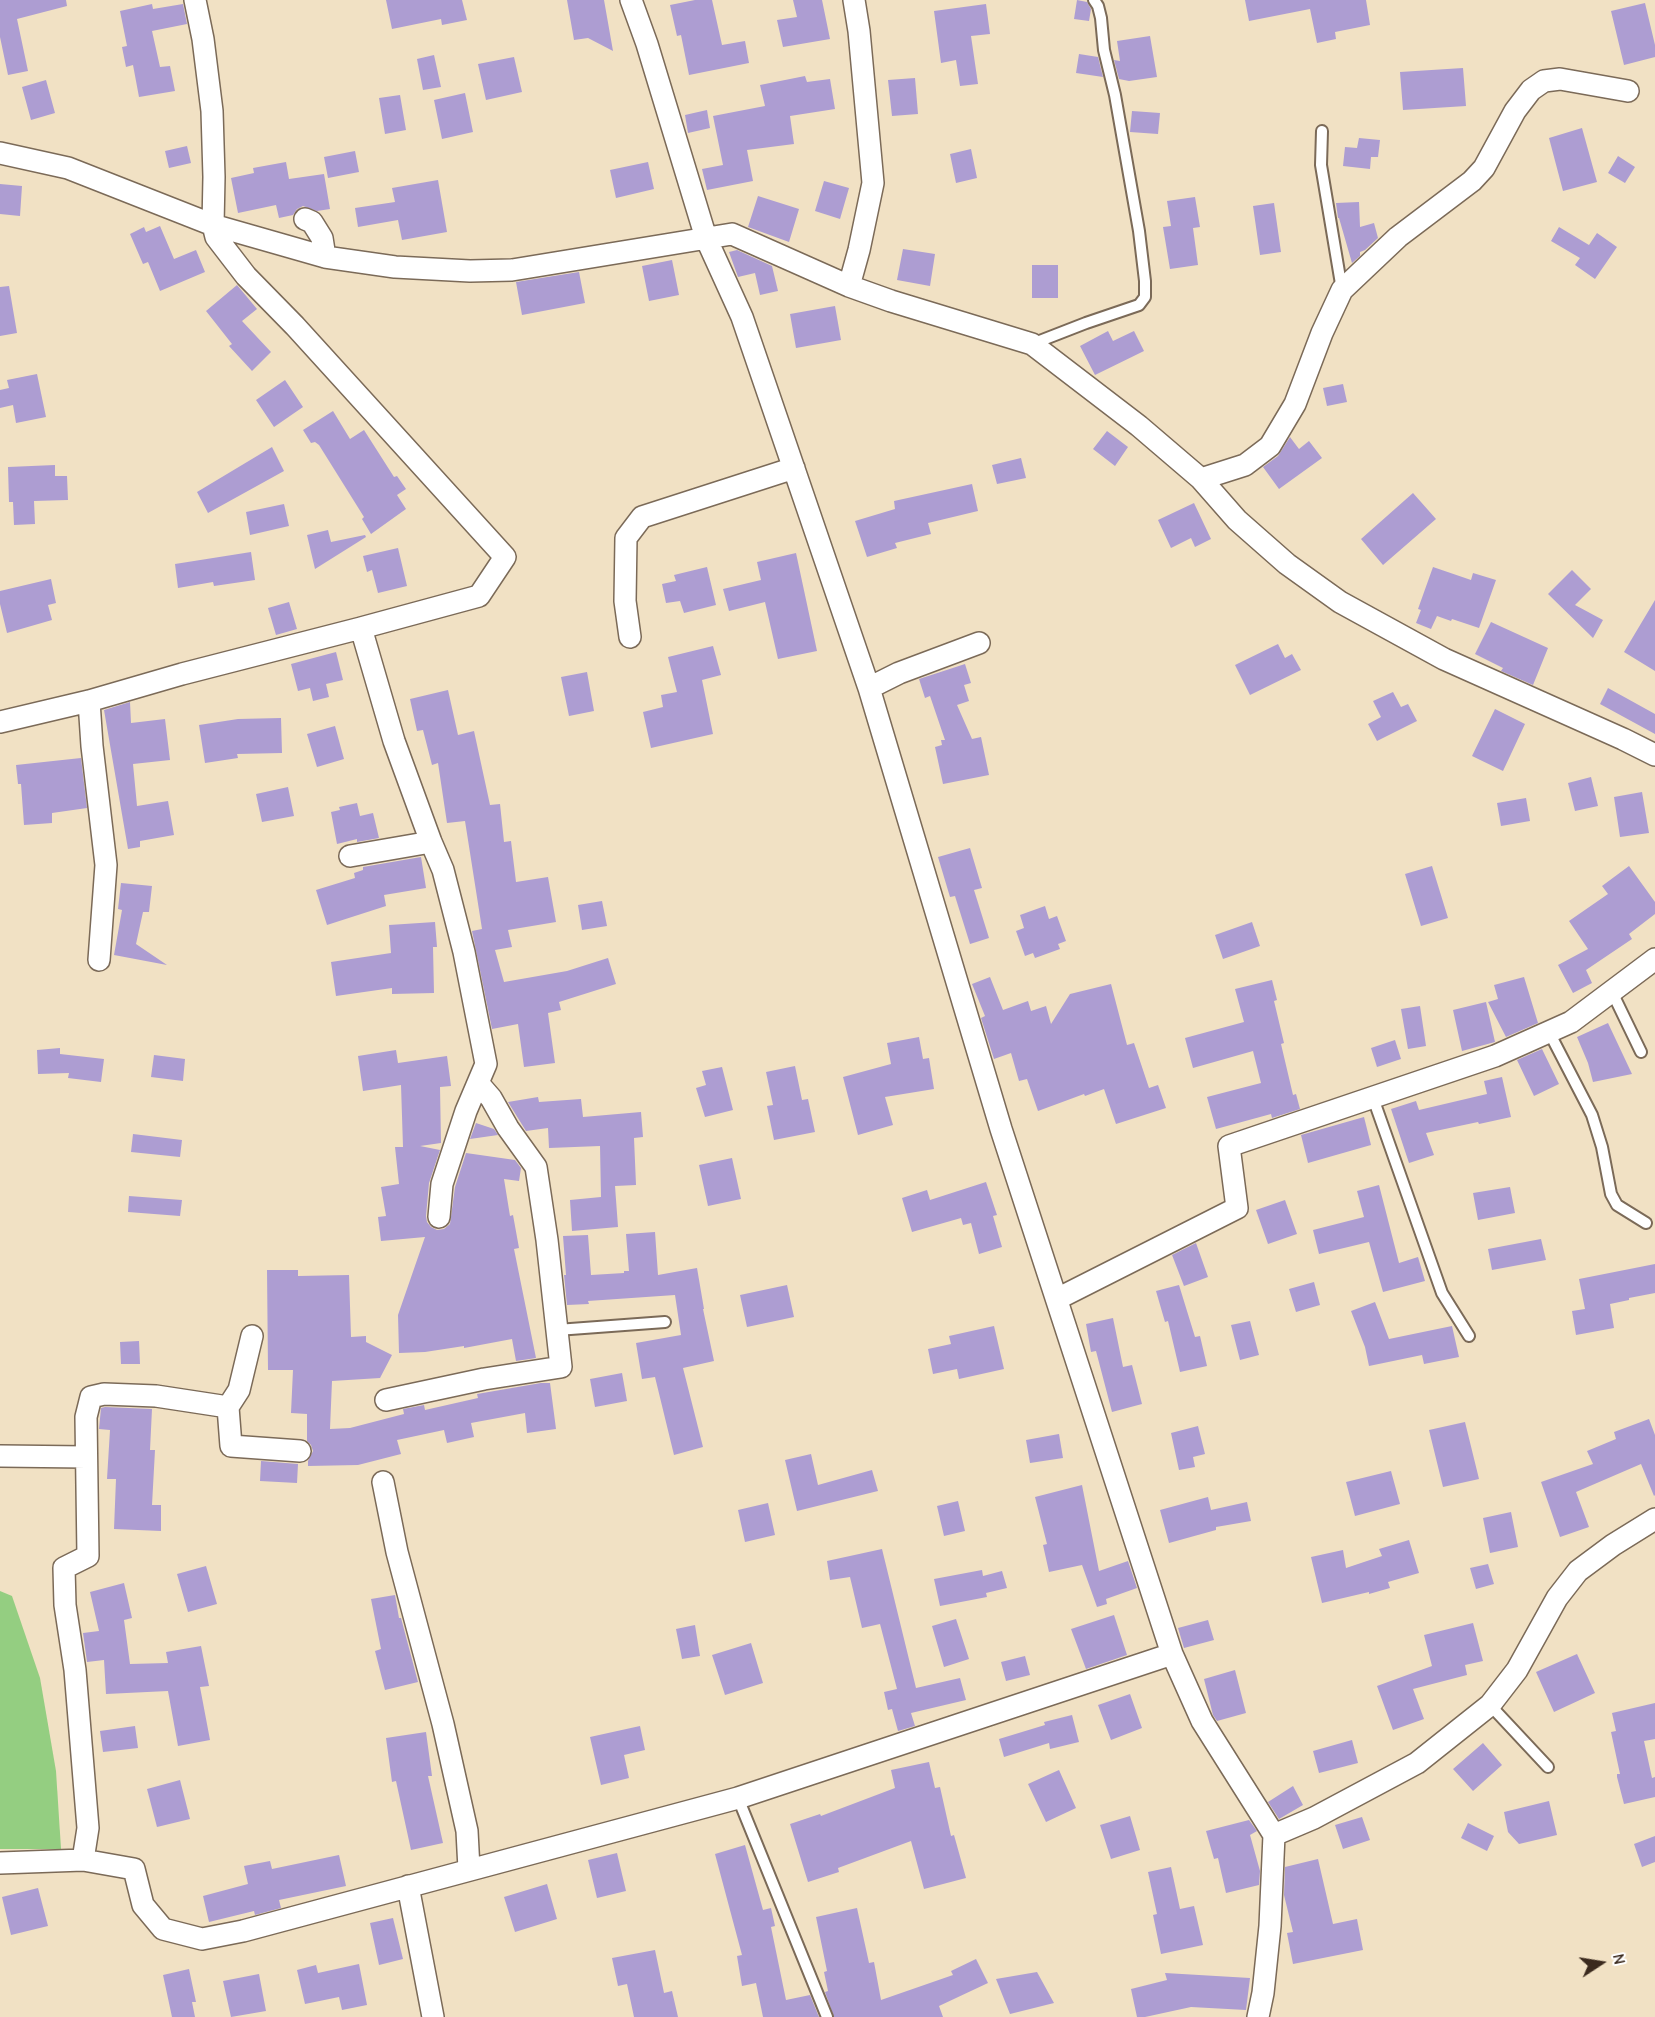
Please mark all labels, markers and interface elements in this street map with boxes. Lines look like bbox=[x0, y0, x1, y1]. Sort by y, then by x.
north arrow bbox=[1571, 1933, 1631, 1993]
text: N bbox=[1609, 1952, 1628, 1966]

